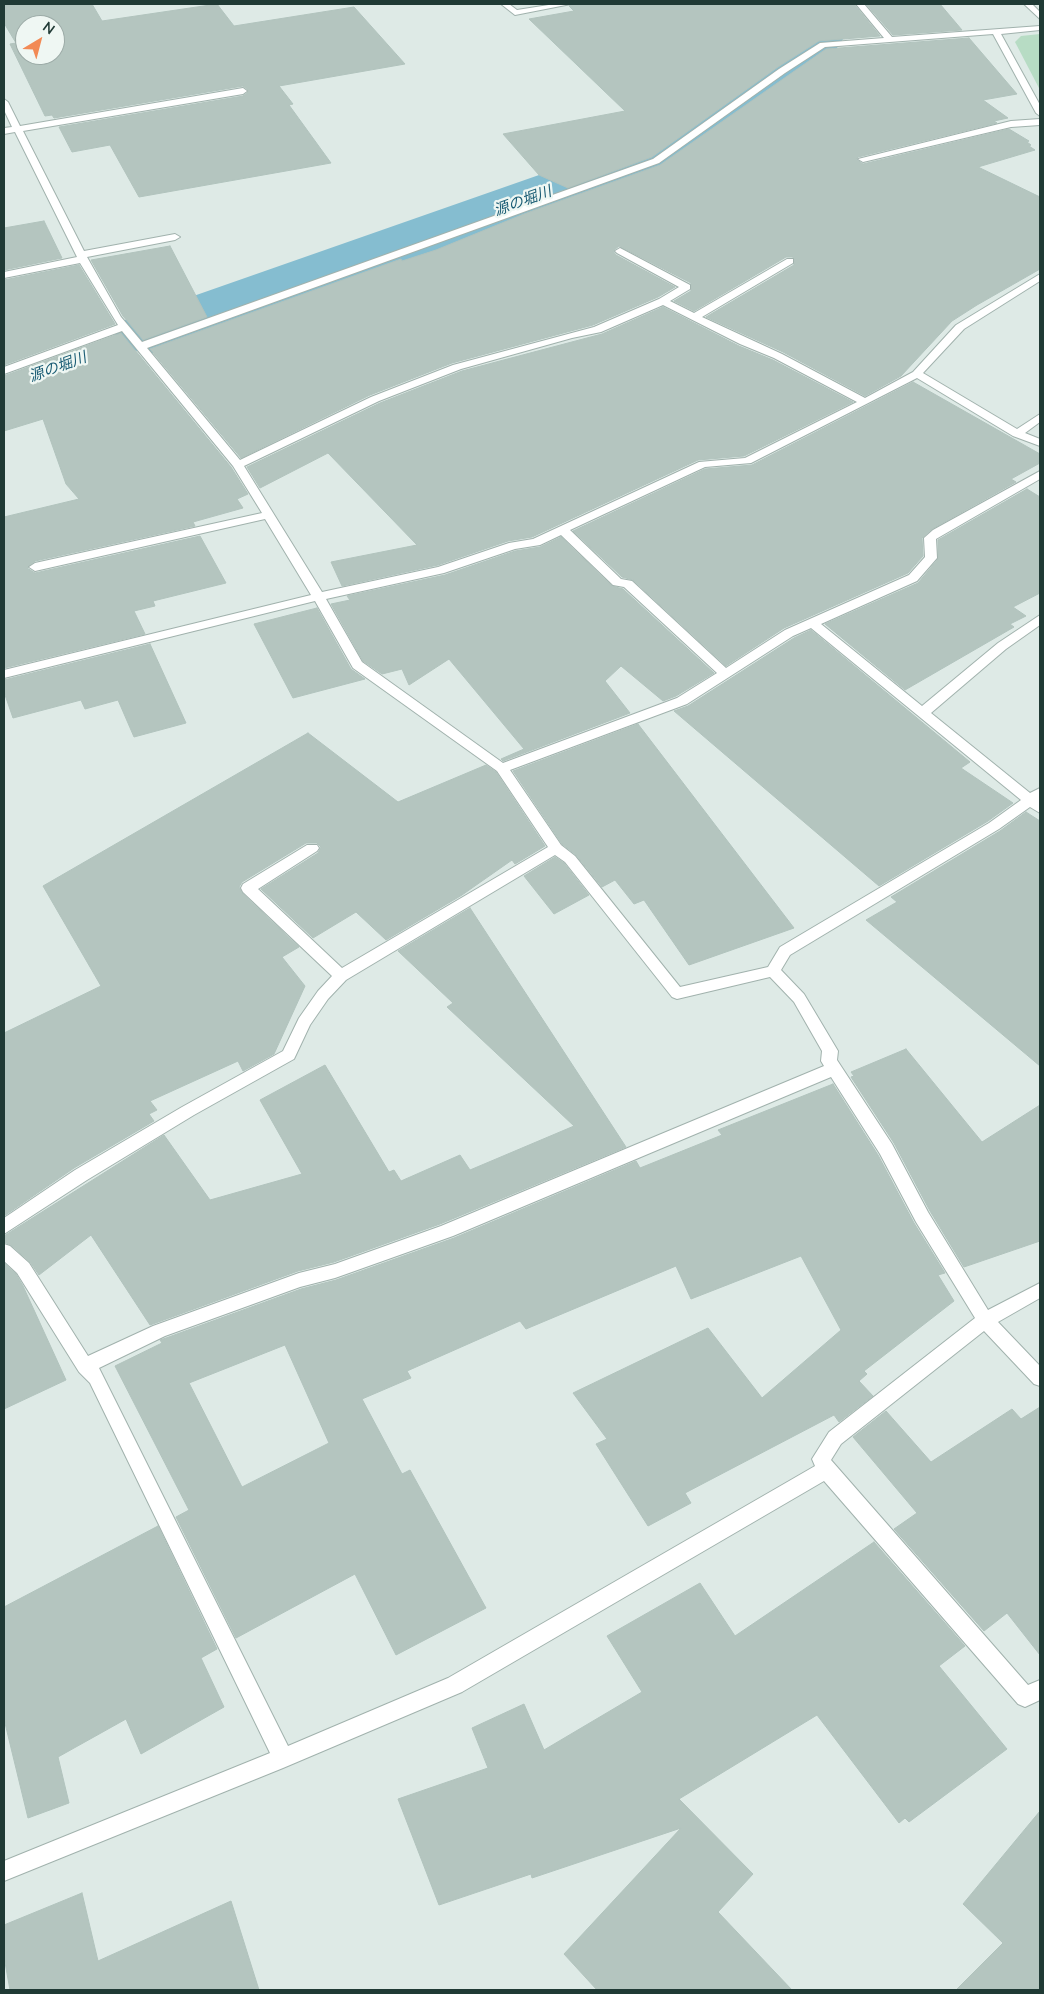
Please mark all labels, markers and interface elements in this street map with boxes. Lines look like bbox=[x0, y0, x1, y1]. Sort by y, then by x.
north arrow bbox=[15, 15, 65, 65]
text: N bbox=[39, 18, 59, 39]
water label: 源の堀川 bbox=[492, 183, 554, 221]
water label: 源の堀川 bbox=[27, 349, 89, 387]

